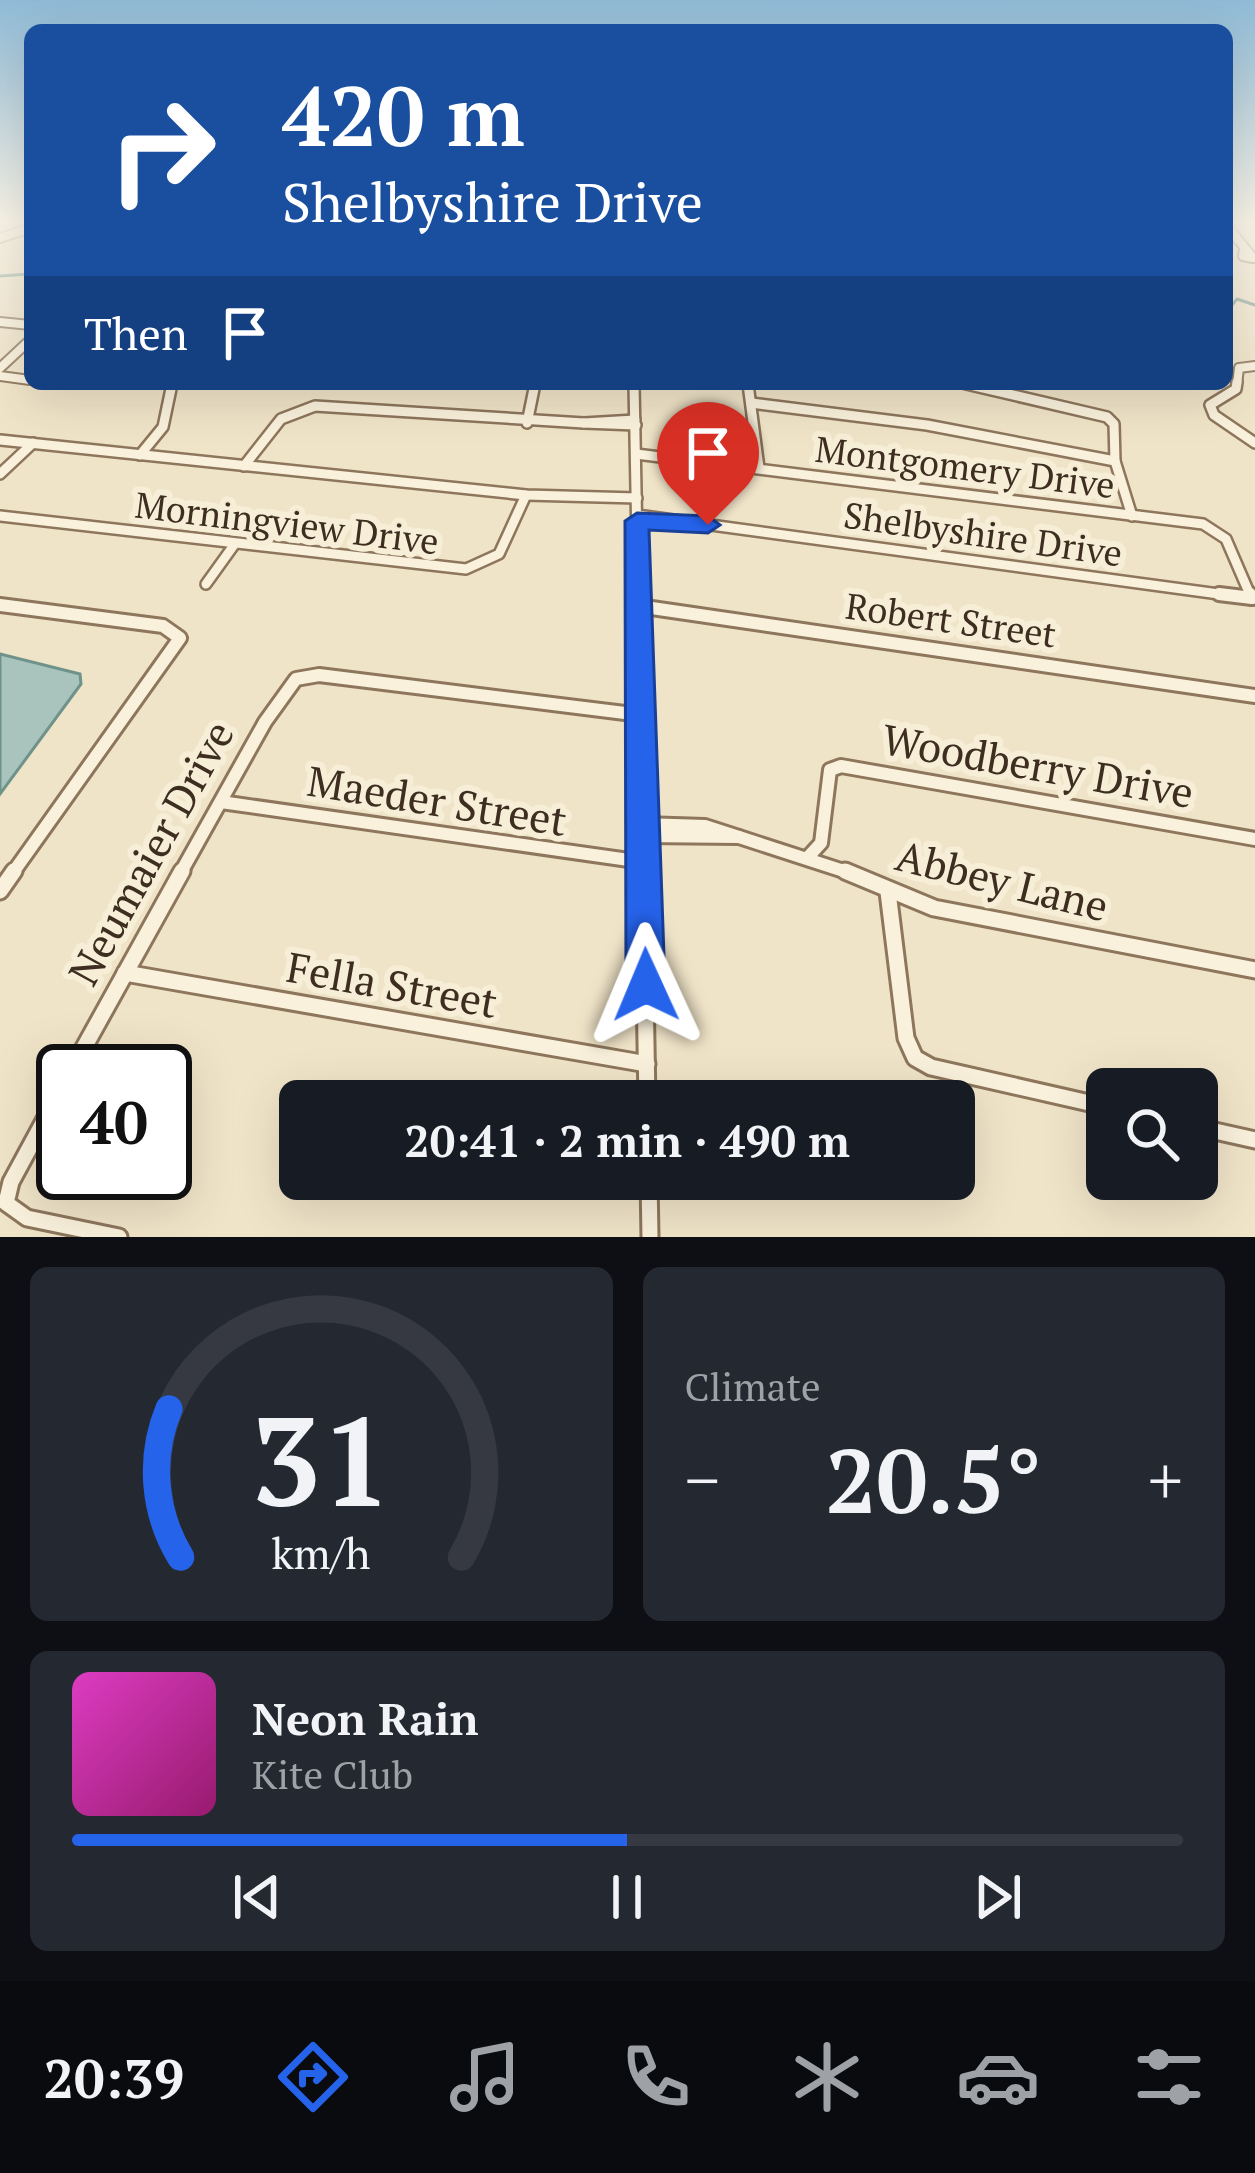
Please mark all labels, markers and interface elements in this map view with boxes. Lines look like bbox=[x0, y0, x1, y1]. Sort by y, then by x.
text: 420 m bbox=[282, 59, 525, 170]
icon: right bbox=[84, 72, 240, 228]
text: Shelbyshire Drive bbox=[282, 166, 703, 237]
icon: arrive bbox=[212, 300, 278, 366]
text: Then bbox=[84, 303, 188, 363]
pin bbox=[657, 402, 759, 525]
icon: arrive bbox=[675, 420, 741, 486]
street label: Montgomery Drive bbox=[813, 425, 1117, 508]
street label: Morningview Drive bbox=[133, 481, 442, 564]
street label: Shelbyshire Drive bbox=[841, 491, 1125, 576]
street label: Robert Street bbox=[843, 581, 1059, 658]
street label: Neumaier Drive bbox=[54, 710, 246, 995]
street label: Woodberry Drive bbox=[878, 710, 1198, 820]
street label: Maeder Street bbox=[304, 752, 571, 848]
street label: Abbey Lane bbox=[890, 827, 1114, 933]
position arrow bbox=[583, 922, 709, 1048]
street label: Fella Street bbox=[283, 938, 502, 1030]
speed limit sign: 40 bbox=[36, 1044, 192, 1200]
map controls bbox=[1086, 1068, 1218, 1200]
button: search bbox=[1086, 1068, 1218, 1200]
text: 20:41 · 2 min · 490 m bbox=[404, 1110, 850, 1170]
text: Climate bbox=[685, 1360, 821, 1412]
text: 31 bbox=[251, 1376, 392, 1542]
text: 20.5° bbox=[826, 1419, 1042, 1539]
text: − bbox=[685, 1435, 720, 1523]
text: + bbox=[1148, 1435, 1183, 1523]
text: km/h bbox=[272, 1524, 371, 1581]
text: Neon Rain bbox=[252, 1688, 479, 1748]
text: Kite Club bbox=[252, 1748, 413, 1800]
icon: previous bbox=[224, 1864, 290, 1930]
icon: pause bbox=[594, 1864, 660, 1930]
icon: next bbox=[965, 1864, 1031, 1930]
icon: directions bbox=[271, 2035, 355, 2119]
icon: music bbox=[443, 2035, 527, 2119]
icon: phone bbox=[614, 2035, 698, 2119]
icon: climate bbox=[785, 2035, 869, 2119]
icon: car bbox=[956, 2035, 1040, 2119]
icon: filters bbox=[1127, 2035, 1211, 2119]
text: 20:39 bbox=[44, 2042, 184, 2113]

